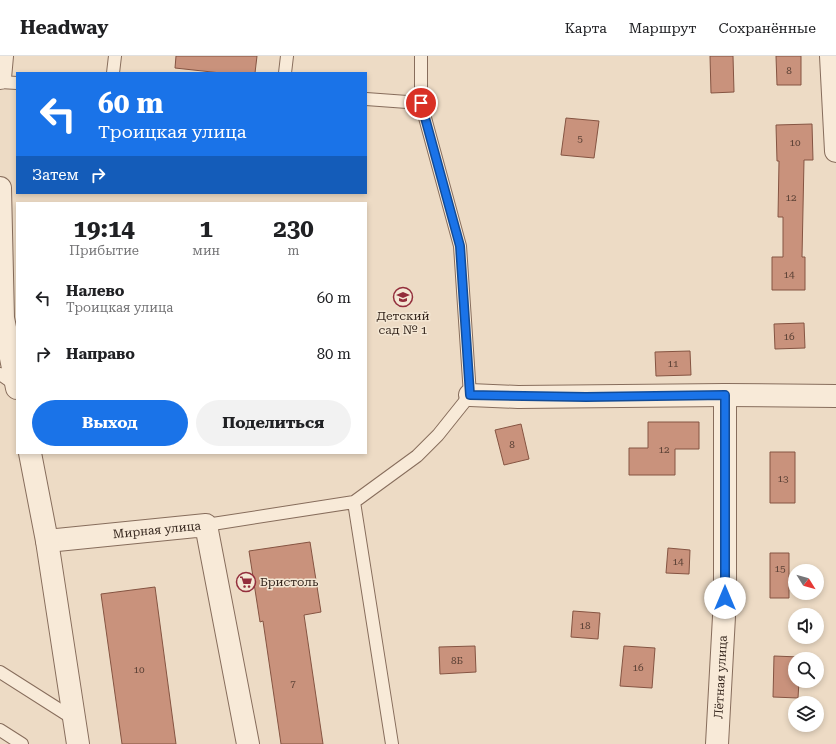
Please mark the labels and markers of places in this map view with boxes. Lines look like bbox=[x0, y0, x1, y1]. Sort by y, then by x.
pin bbox=[404, 86, 438, 120]
school or university icon: Детский сад № 1 bbox=[392, 286, 414, 308]
place label: Детский сад № 1 bbox=[376, 309, 430, 337]
supermarket icon: Бристоль bbox=[235, 571, 257, 593]
place label: Бристоль bbox=[260, 575, 319, 589]

